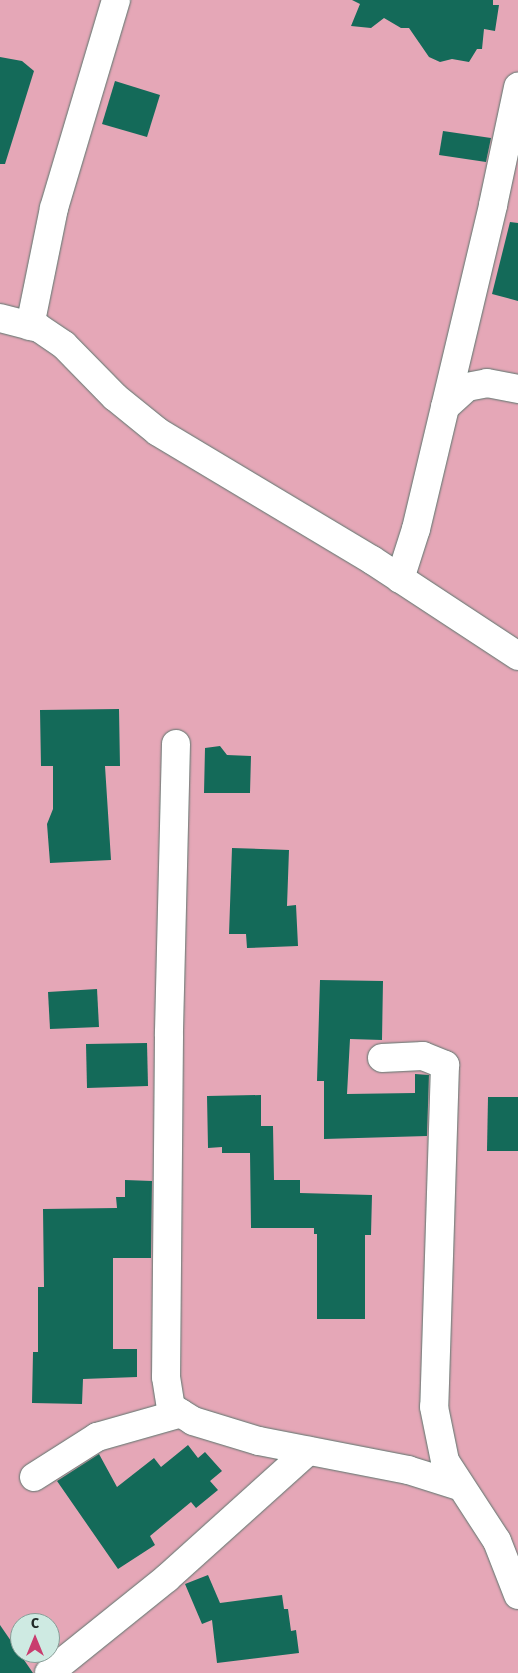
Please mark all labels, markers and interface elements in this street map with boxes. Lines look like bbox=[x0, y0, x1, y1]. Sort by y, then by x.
north arrow bbox=[10, 1613, 60, 1663]
text: С bbox=[31, 1615, 39, 1632]

